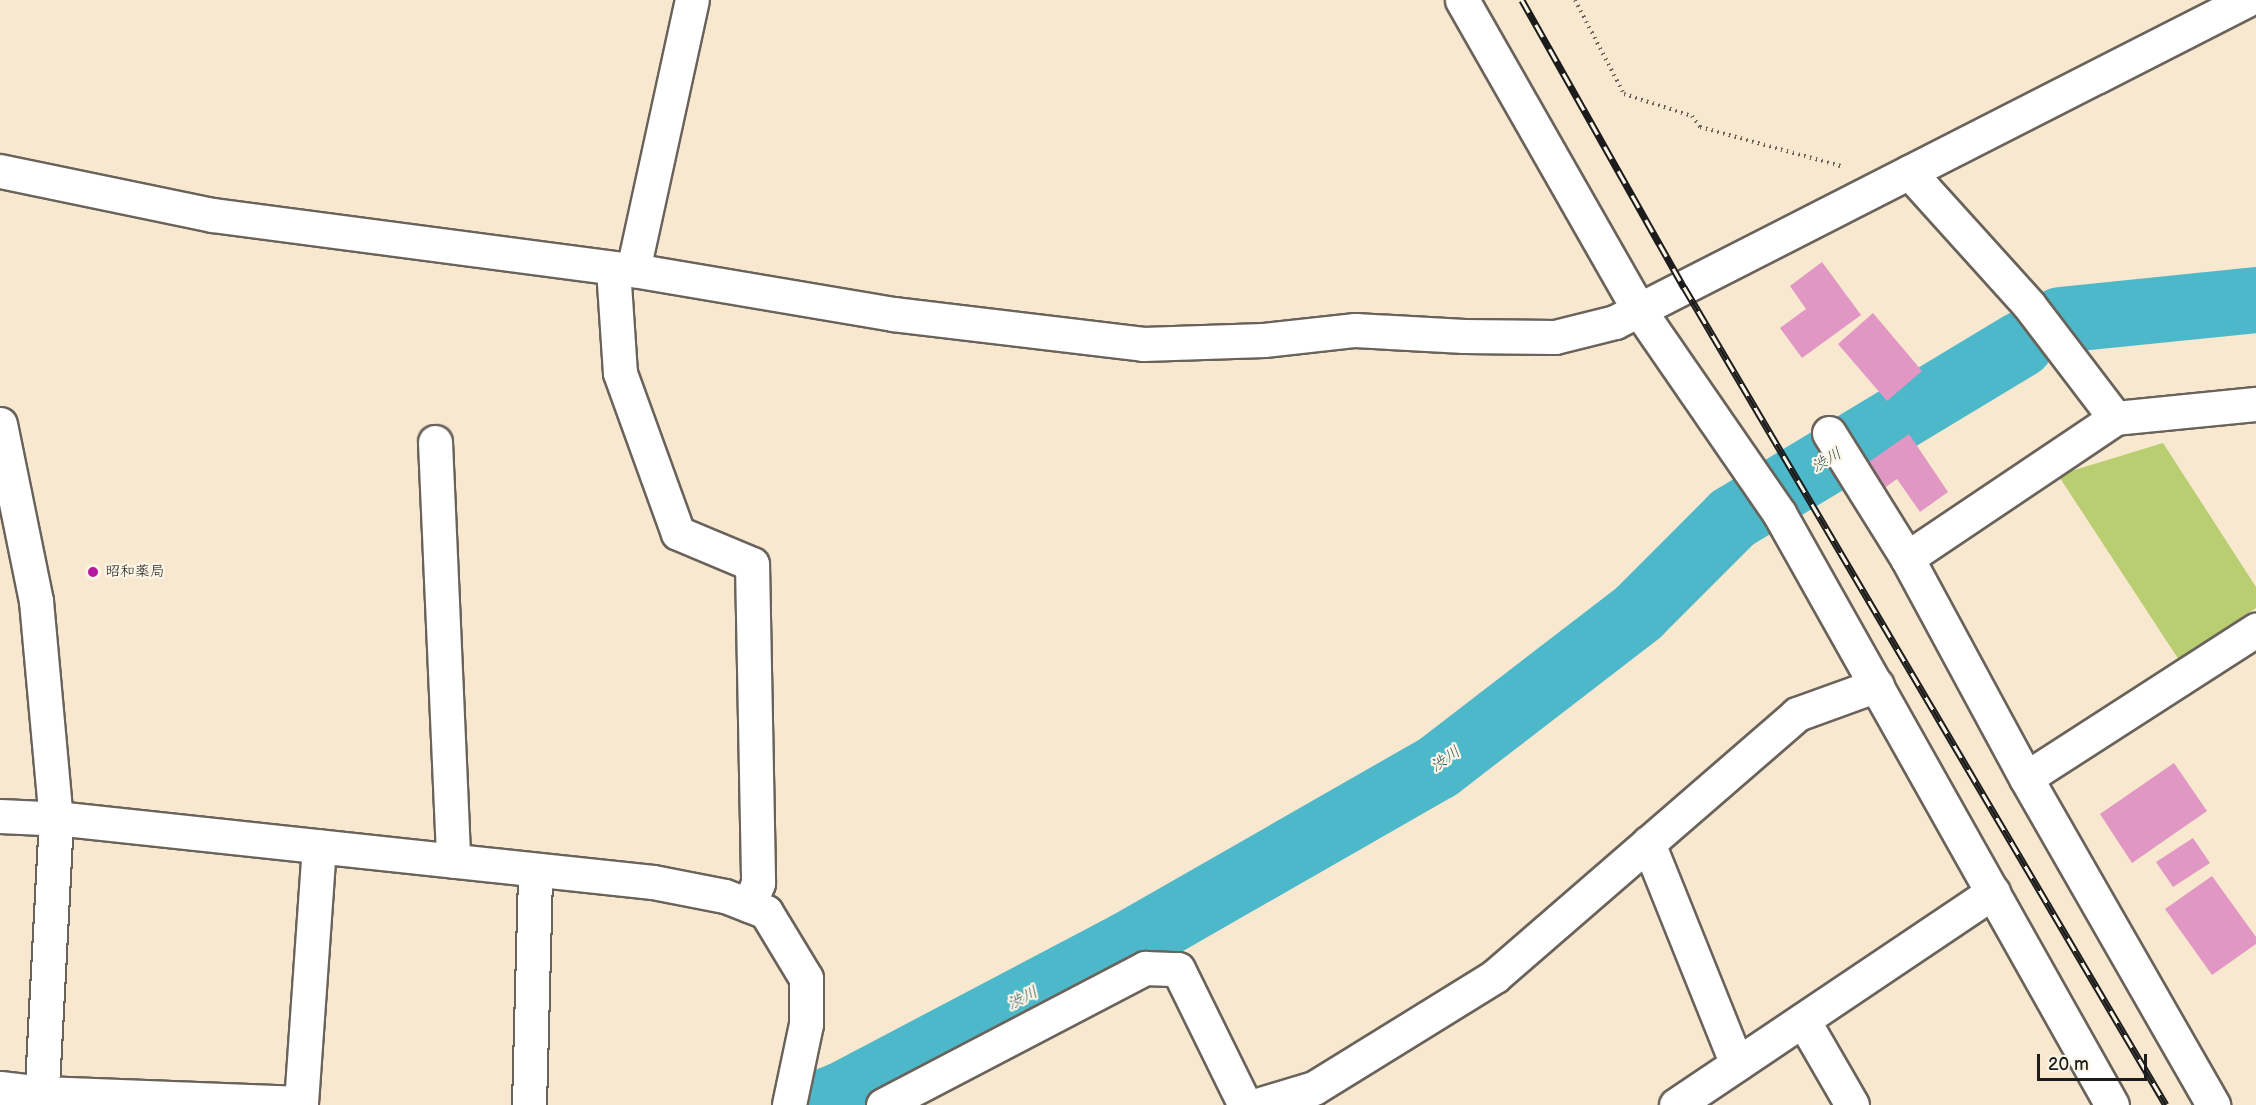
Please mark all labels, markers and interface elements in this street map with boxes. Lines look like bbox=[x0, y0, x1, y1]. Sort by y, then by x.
water label: 渋川 bbox=[1808, 445, 1846, 477]
place label: 昭和薬局 bbox=[105, 563, 165, 581]
marker: 昭和薬局 bbox=[86, 565, 100, 579]
water label: 渋川 bbox=[1427, 743, 1465, 777]
water label: 渋川 bbox=[1004, 983, 1042, 1015]
scale bar bbox=[2040, 1042, 2150, 1080]
text: 20 m bbox=[2048, 1054, 2089, 1075]

